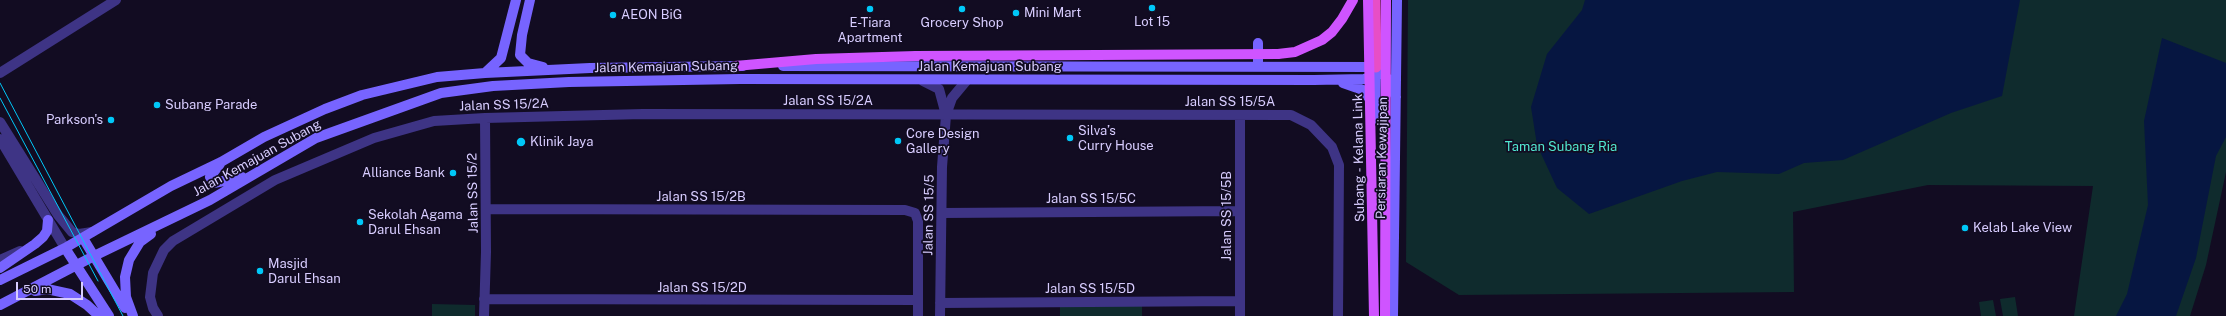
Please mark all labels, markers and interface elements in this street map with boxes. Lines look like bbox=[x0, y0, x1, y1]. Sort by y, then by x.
marker: Lot 15 bbox=[1147, 3, 1157, 13]
marker: E-Tiara Apartment bbox=[865, 4, 875, 14]
marker: Grocery Shop bbox=[957, 4, 967, 14]
place label: Mini Mart bbox=[1024, 5, 1081, 21]
place label: AEON BiG bbox=[621, 7, 682, 23]
marker: Mini Mart bbox=[1011, 8, 1021, 18]
marker: AEON BiG bbox=[608, 10, 618, 20]
place label: Lot 15 bbox=[1134, 14, 1170, 30]
place label: E-Tiara Apartment bbox=[838, 15, 902, 46]
place label: Grocery Shop bbox=[921, 15, 1003, 31]
street label: Jalan Kemajuan Subang bbox=[594, 58, 738, 76]
street label: Jalan Kemajuan Subang bbox=[918, 59, 1062, 75]
street label: Jalan SS 15/2A bbox=[783, 93, 873, 109]
street label: Jalan SS 15/5A bbox=[1185, 94, 1275, 110]
street label: Subang - Kelana Link bbox=[1350, 94, 1368, 222]
street label: Jalan SS 15/2A bbox=[459, 96, 549, 114]
place label: Subang Parade bbox=[165, 97, 257, 113]
street label: Persiaran Kewajipan bbox=[1373, 97, 1391, 219]
marker: Subang Parade bbox=[152, 100, 162, 110]
place label: Parkson's bbox=[46, 112, 103, 128]
marker: Parkson's bbox=[106, 115, 116, 125]
street label: Jalan Kemajuan Subang bbox=[190, 116, 324, 200]
place label: Silva’s Curry House bbox=[1078, 123, 1154, 154]
place label: Core Design Gallery bbox=[906, 126, 979, 157]
marker: Silva’s Curry House bbox=[1065, 133, 1075, 143]
place label: Klinik Jaya bbox=[530, 134, 593, 150]
marker: Klinik Jaya bbox=[515, 136, 527, 148]
marker: Core Design Gallery bbox=[893, 136, 903, 146]
park label: Taman Subang Ria bbox=[1505, 139, 1617, 155]
street label: Jalan SS 15/2 bbox=[464, 153, 482, 233]
place label: Alliance Bank bbox=[362, 165, 445, 181]
marker: Alliance Bank bbox=[448, 168, 458, 178]
street label: Jalan SS 15/5B bbox=[1219, 171, 1235, 261]
street label: Jalan SS 15/5 bbox=[920, 174, 938, 256]
street label: Jalan SS 15/2B bbox=[656, 189, 746, 205]
street label: Jalan SS 15/5C bbox=[1046, 191, 1136, 207]
place label: Sekolah Agama Darul Ehsan bbox=[368, 207, 463, 238]
marker: Sekolah Agama Darul Ehsan bbox=[355, 217, 365, 227]
place label: Kelab Lake View bbox=[1973, 220, 2072, 236]
marker: Kelab Lake View bbox=[1960, 223, 1970, 233]
place label: Masjid Darul Ehsan bbox=[268, 256, 341, 287]
marker: Masjid Darul Ehsan bbox=[255, 266, 265, 276]
scale bar bbox=[18, 274, 85, 300]
street label: Jalan SS 15/2D bbox=[657, 280, 747, 296]
street label: Jalan SS 15/5D bbox=[1045, 281, 1135, 297]
text: 50 m bbox=[23, 282, 51, 296]

